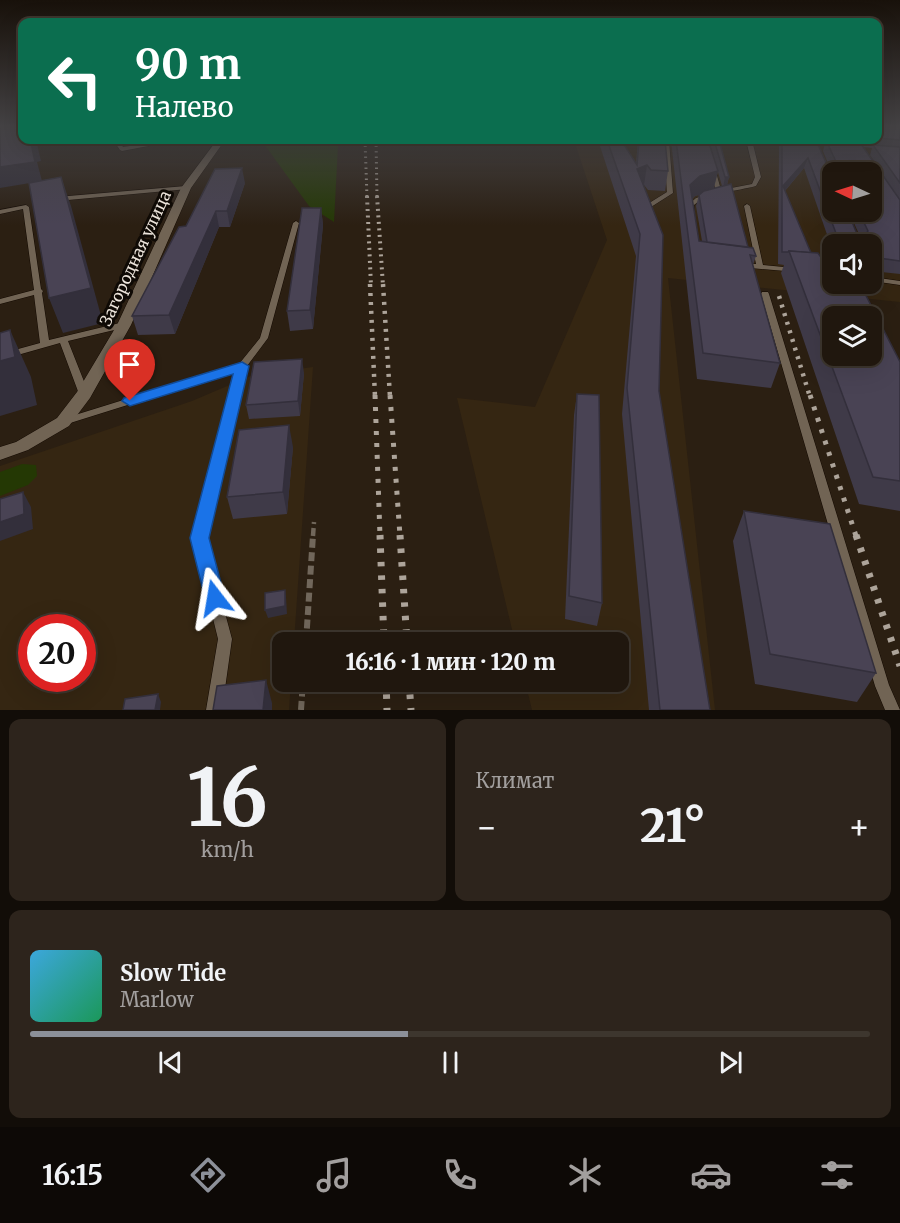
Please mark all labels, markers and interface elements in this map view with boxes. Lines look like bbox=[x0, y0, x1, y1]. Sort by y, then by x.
text: 90 m bbox=[135, 38, 241, 90]
icon: left bbox=[36, 42, 114, 120]
text: Налево bbox=[135, 90, 233, 124]
north arrow bbox=[822, 162, 882, 222]
map controls bbox=[822, 162, 882, 366]
street label: Загородная улица bbox=[95, 187, 175, 329]
button: sound bbox=[822, 234, 882, 294]
button: layers bbox=[822, 306, 882, 366]
pin bbox=[104, 339, 155, 401]
icon: arrive bbox=[113, 348, 146, 381]
position arrow bbox=[183, 566, 247, 630]
speed limit sign: 20 bbox=[18, 614, 96, 692]
text: 16:16 · 1 мин · 120 m bbox=[346, 648, 555, 676]
text: 16 bbox=[187, 749, 268, 847]
text: Климат bbox=[476, 768, 555, 793]
text: 21° bbox=[640, 798, 706, 854]
text: − bbox=[476, 807, 498, 848]
text: + bbox=[848, 807, 870, 848]
text: km/h bbox=[201, 837, 254, 862]
text: Slow Tide bbox=[120, 959, 226, 987]
text: Marlow bbox=[120, 987, 194, 1012]
icon: previous bbox=[154, 1046, 187, 1079]
icon: pause bbox=[434, 1046, 467, 1079]
icon: next bbox=[714, 1046, 747, 1079]
icon: directions bbox=[187, 1154, 229, 1196]
icon: music bbox=[313, 1154, 355, 1196]
icon: phone bbox=[439, 1154, 481, 1196]
icon: climate bbox=[564, 1154, 606, 1196]
icon: car bbox=[690, 1154, 732, 1196]
icon: filters bbox=[816, 1154, 858, 1196]
text: 16:15 bbox=[42, 1158, 103, 1192]

